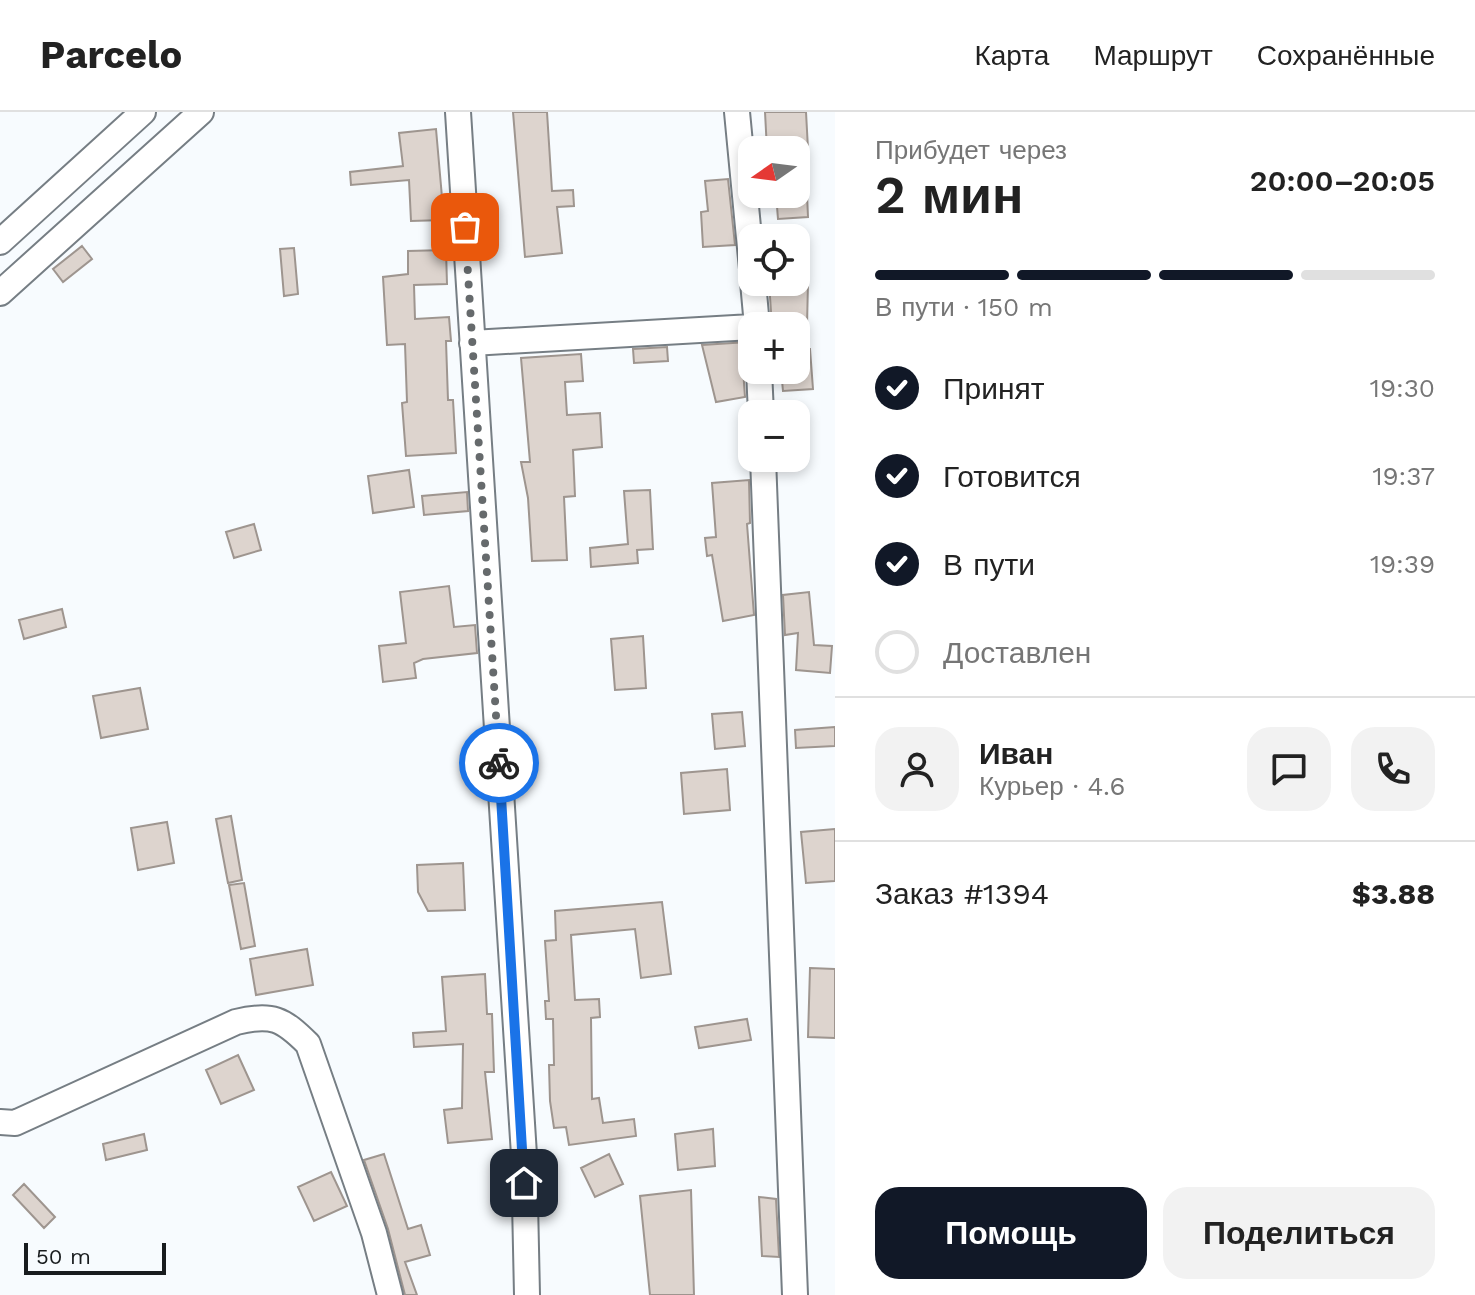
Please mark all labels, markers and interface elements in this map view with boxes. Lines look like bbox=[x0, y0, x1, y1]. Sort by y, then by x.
text: Parcelo bbox=[40, 33, 182, 77]
text: Карта bbox=[974, 39, 1049, 72]
text: Маршрут bbox=[1093, 39, 1213, 72]
text: Сохранённые bbox=[1257, 39, 1435, 72]
text: Прибудет через bbox=[875, 135, 1067, 165]
north arrow bbox=[738, 136, 810, 208]
map controls bbox=[738, 136, 810, 472]
text: 20:00–20:05 bbox=[1250, 163, 1435, 198]
text: 2 мин bbox=[875, 165, 1024, 226]
pin bbox=[431, 193, 499, 261]
icon: bag bbox=[443, 205, 487, 249]
button: locate bbox=[738, 224, 810, 296]
text: В пути · 150 m bbox=[875, 292, 1053, 322]
button: + bbox=[738, 312, 810, 384]
icon: check bbox=[875, 366, 919, 410]
text: Принят bbox=[943, 371, 1045, 406]
text: 19:30 bbox=[1370, 373, 1435, 403]
button: − bbox=[738, 400, 810, 472]
icon: check bbox=[875, 454, 919, 498]
text: Готовится bbox=[943, 459, 1081, 494]
text: 19:37 bbox=[1372, 461, 1435, 491]
icon: check bbox=[875, 542, 919, 586]
text: В пути bbox=[943, 547, 1035, 582]
text: 19:39 bbox=[1370, 549, 1435, 579]
text: Доставлен bbox=[943, 635, 1091, 670]
courier bbox=[459, 723, 539, 803]
button: person bbox=[875, 727, 959, 811]
button: chat bbox=[1247, 727, 1331, 811]
button: phone bbox=[1351, 727, 1435, 811]
text: Иван bbox=[979, 736, 1053, 771]
icon: bike bbox=[477, 741, 521, 785]
text: Курьер · 4.6 bbox=[979, 771, 1125, 801]
text: Заказ #1394 bbox=[875, 876, 1049, 911]
text: $3.88 bbox=[1352, 876, 1435, 911]
pin bbox=[490, 1149, 558, 1217]
icon: home bbox=[502, 1161, 546, 1205]
button: Помощь bbox=[875, 1187, 1147, 1279]
button: Поделиться bbox=[1163, 1187, 1435, 1279]
scale bar bbox=[24, 1239, 166, 1275]
text: 50 m bbox=[36, 1244, 91, 1269]

